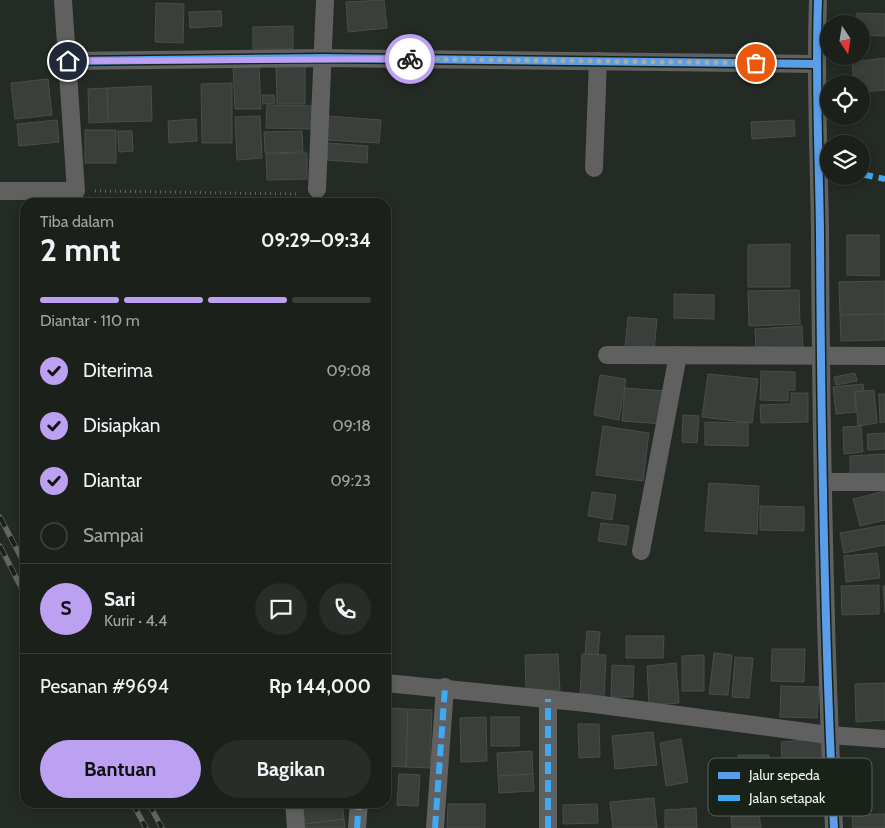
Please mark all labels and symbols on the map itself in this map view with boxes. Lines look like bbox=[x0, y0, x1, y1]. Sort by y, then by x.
north arrow bbox=[820, 15, 870, 65]
courier bbox=[385, 34, 435, 84]
pin bbox=[47, 40, 89, 82]
pin bbox=[735, 42, 777, 84]
legend bbox=[708, 758, 872, 816]
text: Jalur sepeda bbox=[748, 766, 820, 784]
text: Jalan setapak bbox=[748, 789, 826, 807]

